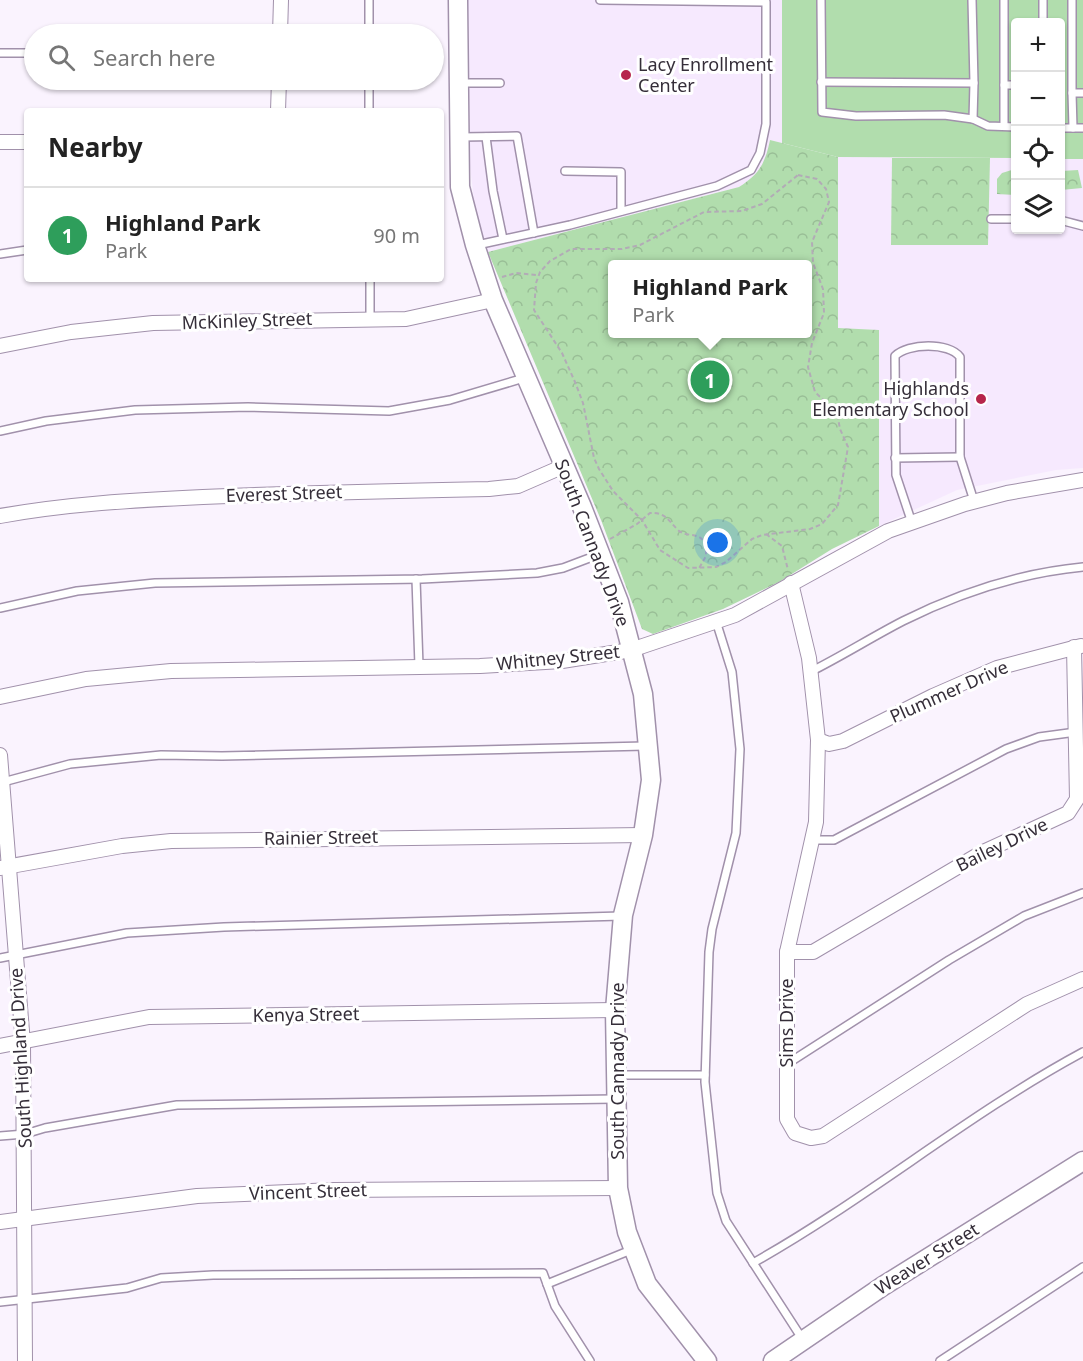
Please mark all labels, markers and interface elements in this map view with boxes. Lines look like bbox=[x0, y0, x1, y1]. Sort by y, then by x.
map controls bbox=[1011, 18, 1065, 234]
button: + bbox=[1011, 18, 1065, 72]
search box bbox=[24, 24, 444, 90]
icon: search bbox=[45, 41, 78, 74]
text: Search here bbox=[93, 42, 215, 72]
place label: Lacy Enrollment Center bbox=[638, 52, 774, 97]
marker: Lacy Enrollment Center bbox=[619, 68, 633, 82]
button: − bbox=[1011, 72, 1065, 126]
button: locate bbox=[1011, 126, 1065, 180]
text: Nearby bbox=[48, 129, 143, 165]
button: layers bbox=[1011, 180, 1065, 234]
text: Highland Park bbox=[105, 207, 261, 237]
text: 1 bbox=[62, 222, 73, 249]
text: 90 m bbox=[373, 222, 420, 249]
text: Park bbox=[105, 237, 147, 264]
popup bbox=[608, 260, 812, 338]
text: Highland Park bbox=[632, 271, 788, 301]
text: Park bbox=[632, 301, 674, 328]
street label: McKinley Street bbox=[181, 306, 313, 334]
pin: 1 bbox=[690, 358, 730, 403]
place label: Highlands Elementary School bbox=[812, 376, 969, 421]
marker: Highlands Elementary School bbox=[974, 392, 988, 406]
street label: South Cannady Drive bbox=[550, 456, 636, 630]
street label: Everest Street bbox=[225, 479, 343, 507]
your location bbox=[703, 528, 732, 557]
street label: Whitney Street bbox=[495, 639, 621, 675]
street label: Plummer Drive bbox=[886, 654, 1012, 728]
street label: Bailey Drive bbox=[952, 812, 1051, 877]
street label: Rainier Street bbox=[264, 824, 379, 850]
street label: South Highland Drive bbox=[3, 967, 37, 1149]
street label: Sims Drive bbox=[774, 978, 798, 1068]
street label: South Cannady Drive bbox=[605, 982, 629, 1160]
street label: Kenya Street bbox=[252, 1001, 360, 1027]
street label: Vincent Street bbox=[249, 1177, 368, 1205]
street label: Weaver Street bbox=[870, 1216, 983, 1300]

